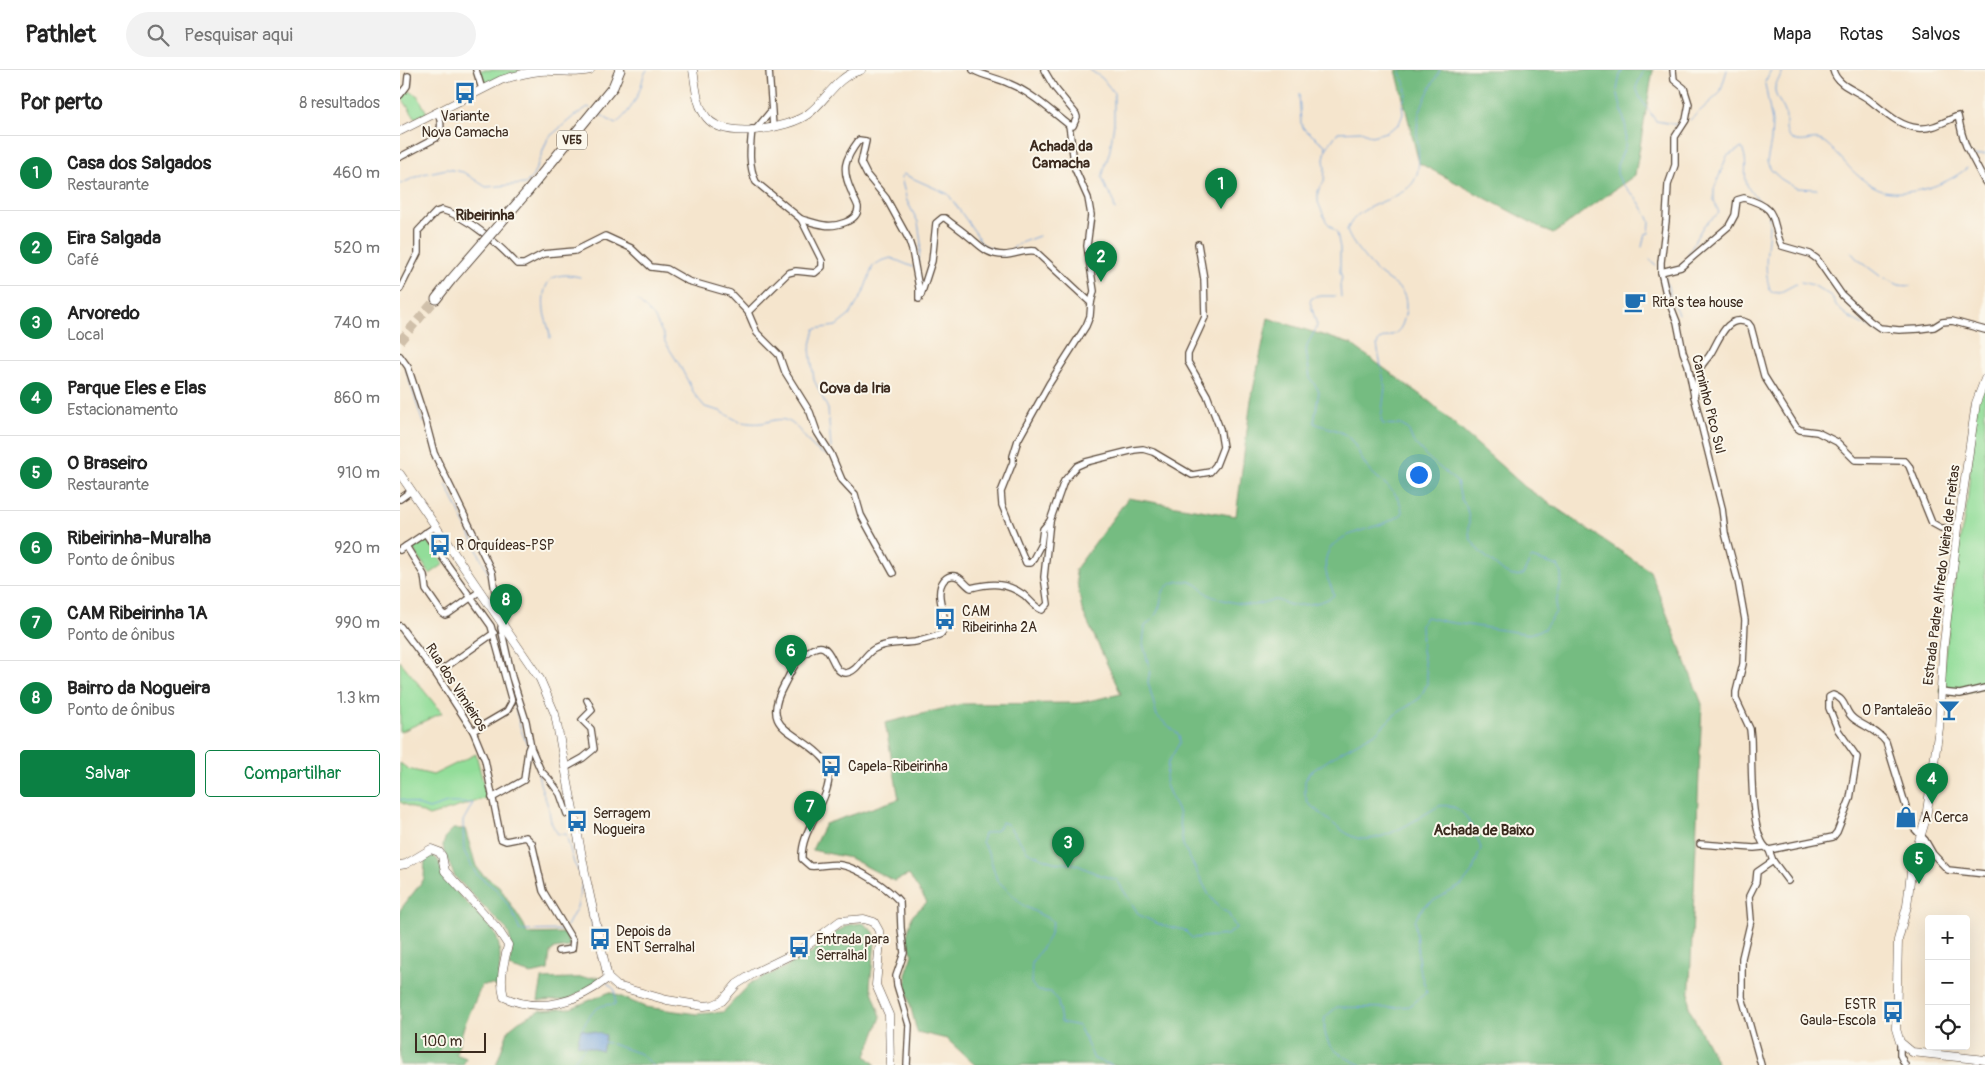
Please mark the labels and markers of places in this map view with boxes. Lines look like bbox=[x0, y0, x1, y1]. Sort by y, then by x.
bus stop icon: Variante Nova Camacha bbox=[452, 80, 478, 106]
place label: Variante Nova Camacha bbox=[421, 108, 509, 141]
pin: 1 bbox=[1205, 168, 1237, 209]
pin: 2 bbox=[1085, 241, 1117, 282]
cafe icon: Rita's tea house bbox=[1622, 289, 1648, 315]
place label: Rita's tea house bbox=[1652, 294, 1743, 311]
bus stop icon: R Orquídeas-PSP bbox=[427, 532, 453, 558]
place label: R Orquídeas-PSP bbox=[456, 537, 555, 554]
pin: 8 bbox=[490, 584, 522, 625]
place label: CAM Ribeirinha 2A bbox=[962, 603, 1037, 636]
bus stop icon: CAM Ribeirinha 2A bbox=[932, 606, 958, 632]
pin: 6 bbox=[775, 635, 807, 676]
bar icon: O Pantaleão bbox=[1936, 697, 1962, 723]
place label: O Pantaleão bbox=[1862, 702, 1932, 719]
bus stop icon: Capela-Ribeirinha bbox=[818, 753, 844, 779]
place label: Capela-Ribeirinha bbox=[848, 758, 948, 775]
pin: 4 bbox=[1916, 763, 1948, 804]
pin: 7 bbox=[794, 791, 826, 832]
shop icon: A Cerca bbox=[1893, 804, 1919, 830]
place label: Serragem Nogueira bbox=[593, 805, 651, 838]
bus stop icon: Serragem Nogueira bbox=[564, 808, 590, 834]
place label: A Cerca bbox=[1922, 809, 1968, 826]
pin: 3 bbox=[1052, 827, 1084, 868]
pin: 5 bbox=[1903, 843, 1935, 884]
place label: Depois da ENT Serralhal bbox=[616, 923, 695, 956]
bus stop icon: Depois da ENT Serralhal bbox=[587, 926, 613, 952]
place label: Entrada para Serralhal bbox=[816, 931, 889, 964]
bus stop icon: Entrada para Serralhal bbox=[786, 934, 812, 960]
place label: ESTR Gaula-Escola bbox=[1800, 996, 1876, 1029]
bus stop icon: ESTR Gaula-Escola bbox=[1880, 999, 1906, 1025]

